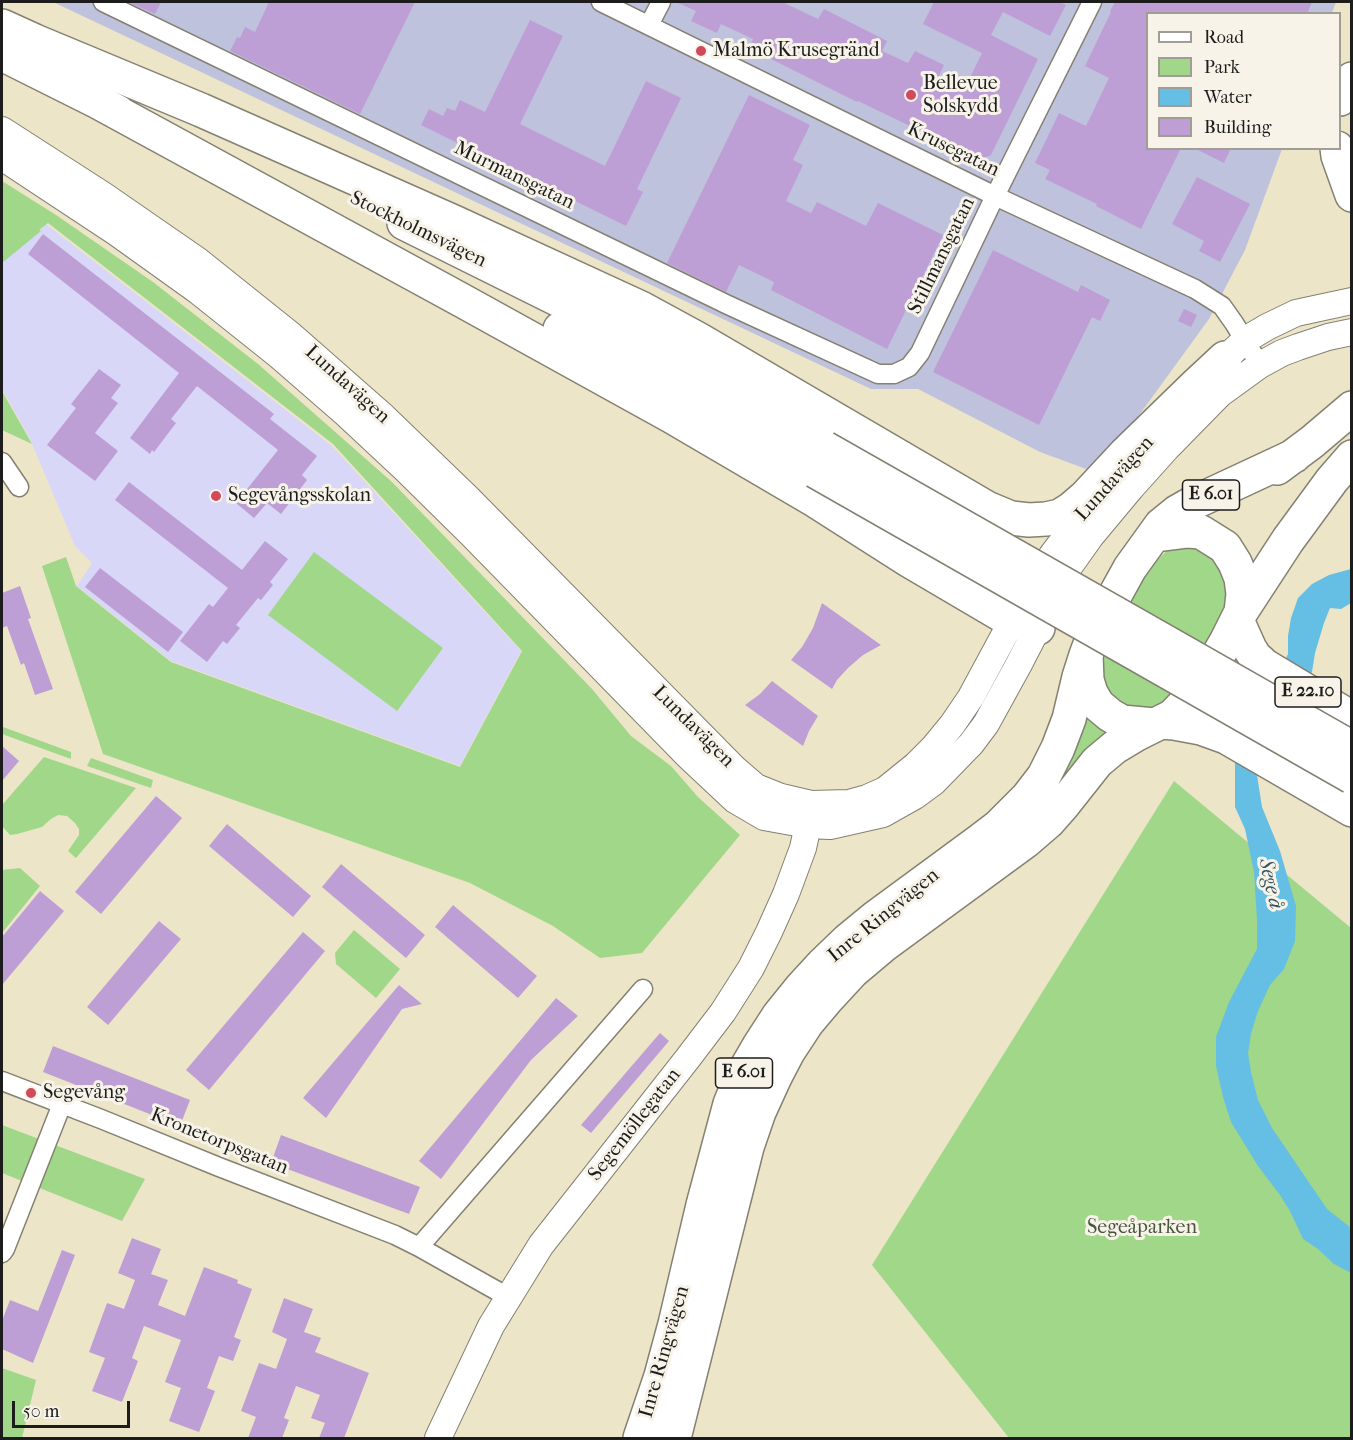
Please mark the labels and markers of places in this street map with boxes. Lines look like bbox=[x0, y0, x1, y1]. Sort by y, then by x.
place label: Malmö Krusegränd bbox=[713, 39, 880, 63]
marker: Malmö Krusegränd bbox=[694, 44, 708, 58]
place label: Bellevue Solskydd bbox=[923, 72, 998, 119]
marker: Bellevue Solskydd bbox=[904, 88, 918, 102]
place label: Segevångsskolan bbox=[228, 484, 371, 508]
marker: Segevångsskolan bbox=[209, 489, 223, 503]
place label: Segevång bbox=[43, 1081, 125, 1105]
marker: Segevång bbox=[24, 1086, 38, 1100]

